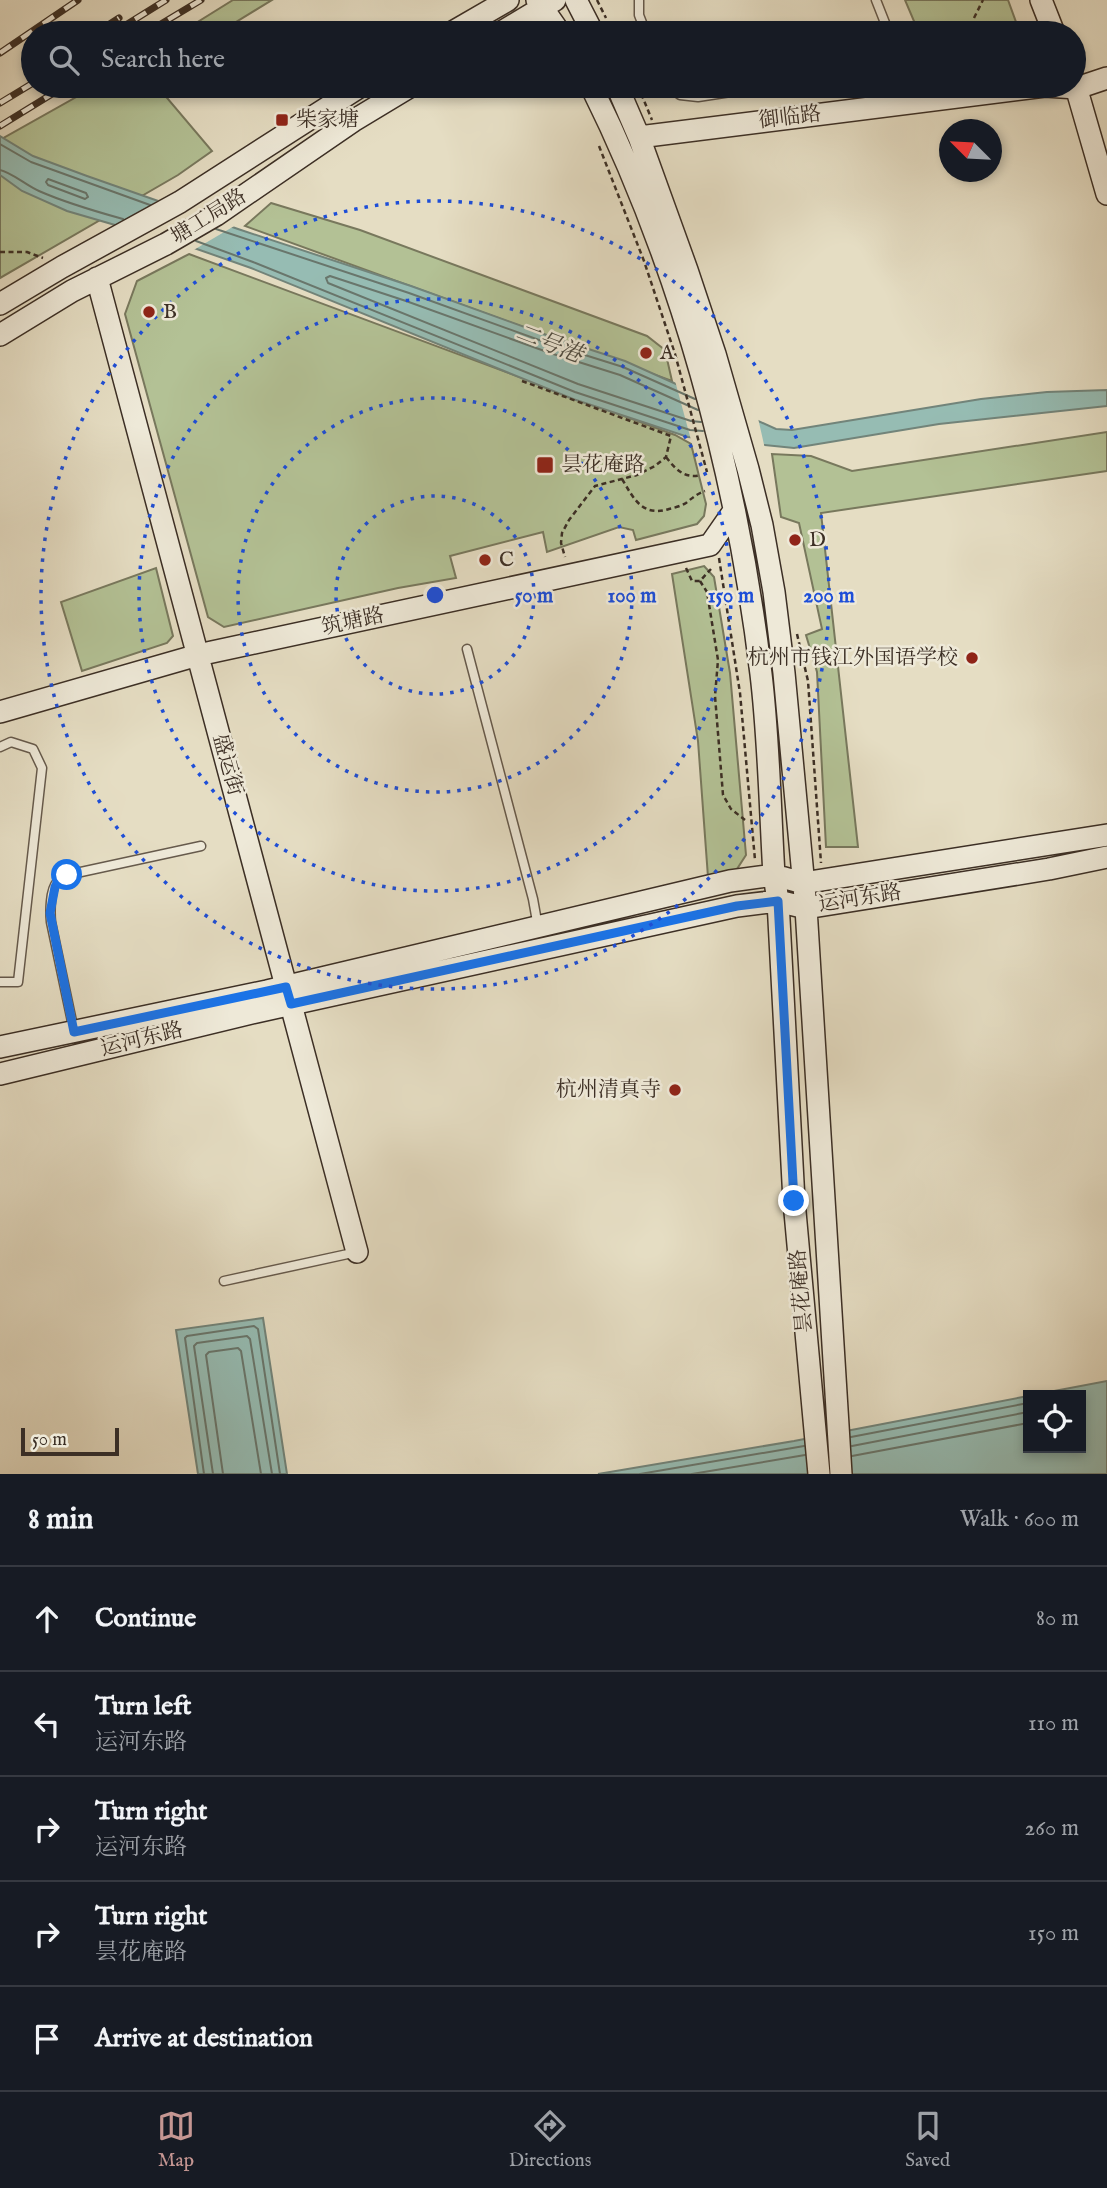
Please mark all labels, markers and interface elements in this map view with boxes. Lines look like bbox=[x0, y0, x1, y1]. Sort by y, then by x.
search box bbox=[21, 21, 1086, 98]
icon: search bbox=[45, 41, 83, 79]
text: Search here bbox=[101, 43, 225, 76]
street label: 御临路 bbox=[757, 101, 823, 135]
place label: 柴家塘 bbox=[296, 107, 359, 134]
marker: 柴家塘 bbox=[274, 112, 290, 128]
north arrow bbox=[939, 119, 1002, 182]
street label: 塘工局路 bbox=[166, 183, 252, 251]
place label: B bbox=[163, 299, 177, 326]
marker: B bbox=[141, 304, 157, 320]
water label: 二号港 bbox=[512, 318, 589, 371]
place label: A bbox=[659, 340, 675, 367]
marker: A bbox=[638, 345, 654, 361]
place label: 昙花庵路 bbox=[561, 452, 645, 479]
marker: 昙花庵路 bbox=[535, 455, 555, 475]
place label: D bbox=[809, 527, 826, 554]
marker: D bbox=[787, 532, 803, 548]
place label: C bbox=[499, 547, 514, 574]
marker: C bbox=[477, 552, 493, 568]
centre of rings bbox=[423, 583, 447, 607]
text: 50 m bbox=[515, 583, 554, 610]
text: 100 m bbox=[607, 583, 657, 610]
text: 150 m bbox=[708, 583, 755, 610]
text: 200 m bbox=[803, 583, 855, 610]
street label: 筑塘路 bbox=[319, 602, 387, 642]
place label: 杭州市钱江外国语学校 bbox=[748, 645, 958, 672]
marker: 杭州市钱江外国语学校 bbox=[964, 650, 980, 666]
street label: 盛运街 bbox=[206, 731, 248, 799]
route start bbox=[51, 859, 82, 890]
street label: 运河东路 bbox=[816, 879, 904, 919]
street label: 运河东路 bbox=[98, 1017, 186, 1063]
place label: 杭州清真寺 bbox=[556, 1077, 661, 1104]
marker: 杭州清真寺 bbox=[667, 1082, 683, 1098]
route end bbox=[778, 1185, 809, 1216]
street label: 昙花庵路 bbox=[785, 1248, 819, 1334]
map controls bbox=[1023, 1390, 1086, 1453]
button: locate bbox=[1023, 1390, 1086, 1453]
scale bar bbox=[21, 1425, 119, 1457]
text: 50 m bbox=[32, 1428, 67, 1452]
text: 8 min bbox=[28, 1501, 94, 1539]
text: Walk · 600 m bbox=[960, 1505, 1079, 1534]
icon: ahead bbox=[28, 1600, 66, 1638]
text: Continue bbox=[95, 1602, 196, 1635]
text: 80 m bbox=[1036, 1604, 1079, 1633]
text: Turn left bbox=[95, 1690, 192, 1723]
icon: left bbox=[28, 1705, 66, 1743]
text: 110 m bbox=[1028, 1709, 1079, 1738]
text: 运河东路 bbox=[95, 1728, 187, 1757]
text: Turn right bbox=[95, 1795, 208, 1828]
icon: right bbox=[28, 1810, 66, 1848]
text: 260 m bbox=[1024, 1814, 1079, 1843]
text: 运河东路 bbox=[95, 1833, 187, 1862]
text: Turn right bbox=[95, 1900, 208, 1933]
icon: right bbox=[28, 1915, 66, 1953]
text: 150 m bbox=[1028, 1919, 1079, 1948]
text: 昙花庵路 bbox=[95, 1938, 187, 1967]
icon: arrive bbox=[28, 2020, 66, 2058]
text: Arrive at destination bbox=[95, 2022, 313, 2055]
tab: Map bbox=[157, 2107, 195, 2173]
tab: Directions bbox=[509, 2107, 591, 2173]
tab: Saved bbox=[905, 2107, 950, 2173]

